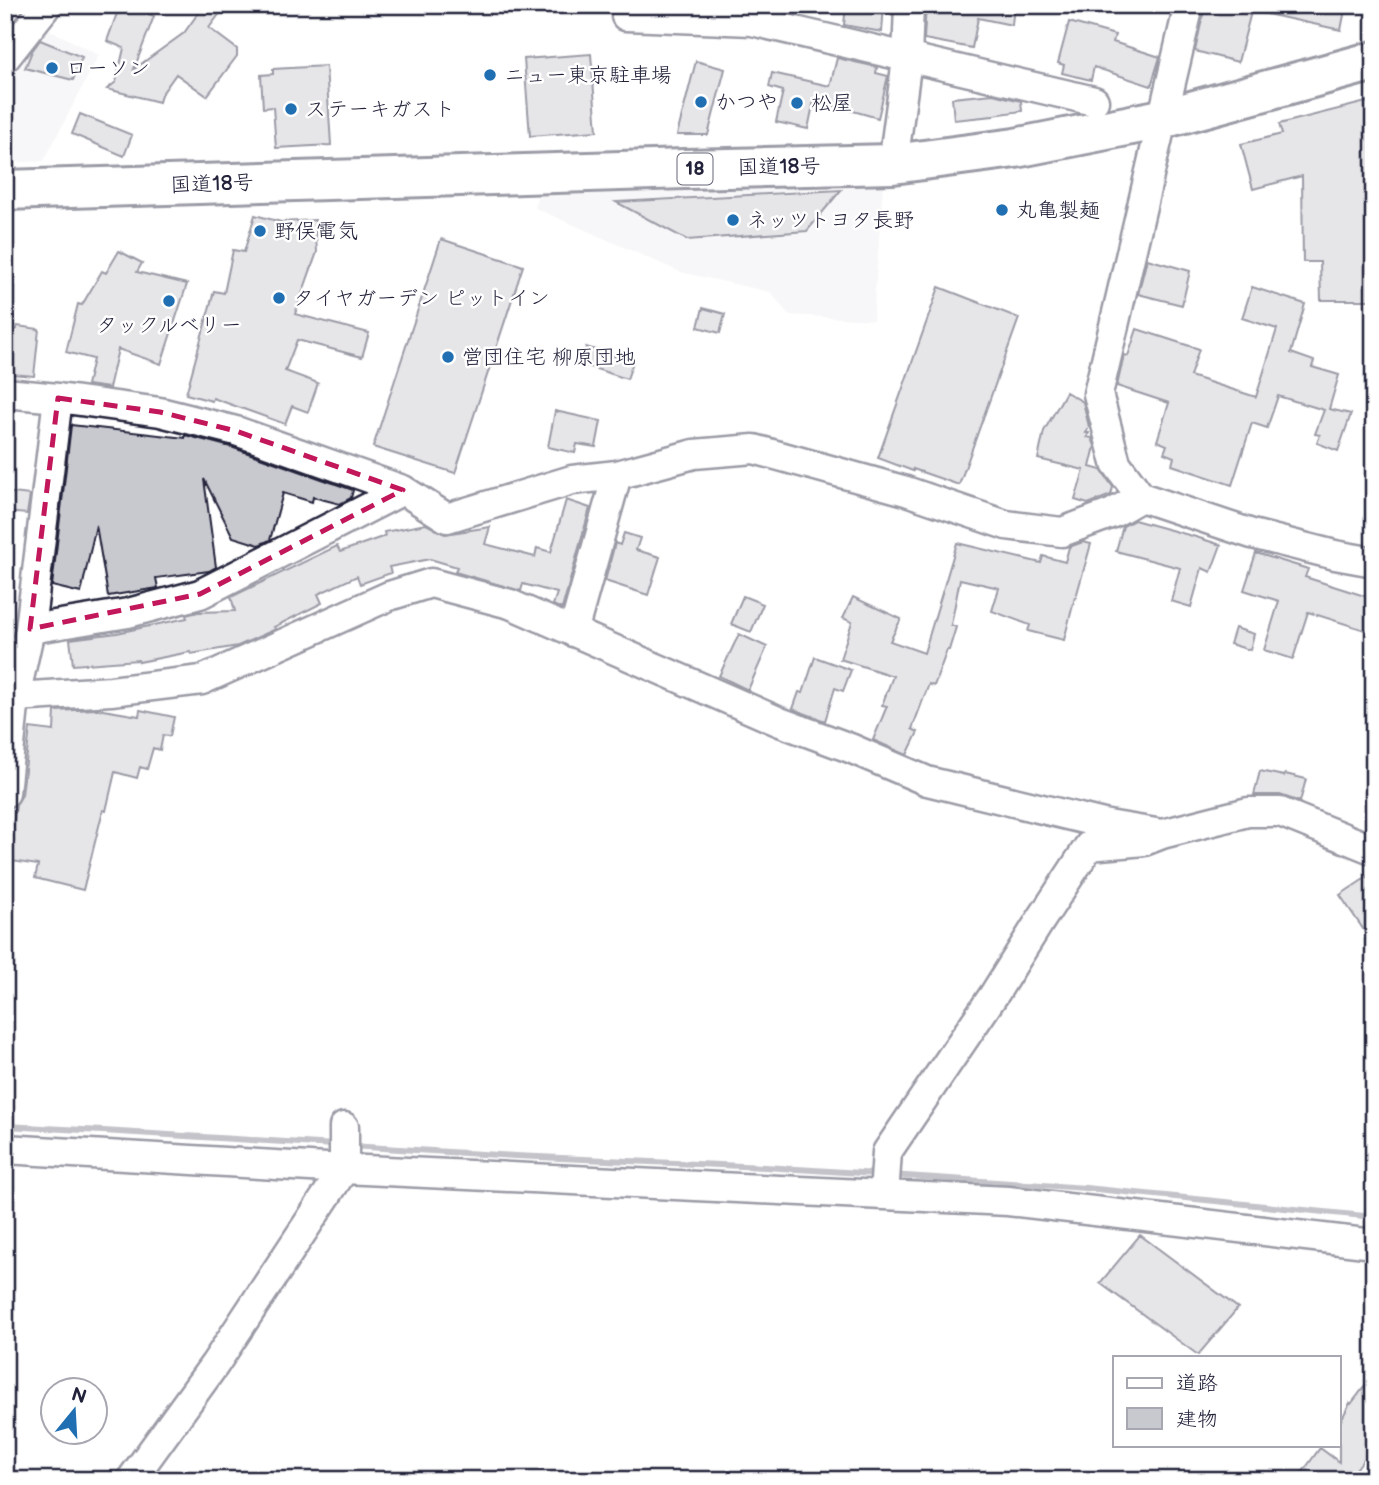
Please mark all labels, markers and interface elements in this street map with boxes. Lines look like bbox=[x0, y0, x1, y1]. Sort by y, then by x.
place label: ローソン bbox=[66, 56, 150, 81]
marker: ローソン bbox=[44, 60, 60, 76]
place label: ニュー東京駐車場 bbox=[504, 63, 672, 88]
marker: ニュー東京駐車場 bbox=[482, 67, 498, 83]
place label: かつや bbox=[715, 90, 778, 115]
place label: 松屋 bbox=[811, 91, 853, 116]
marker: かつや bbox=[693, 94, 709, 110]
marker: 松屋 bbox=[789, 95, 805, 111]
place label: ステーキガスト bbox=[305, 97, 455, 122]
marker: ステーキガスト bbox=[283, 101, 299, 117]
road number: 18 bbox=[678, 154, 712, 184]
street label: 国道18号 bbox=[737, 154, 821, 180]
street label: 国道18号 bbox=[170, 170, 254, 198]
place label: 丸亀製麺 bbox=[1016, 198, 1100, 223]
marker: 丸亀製麺 bbox=[994, 202, 1010, 218]
place label: ネッツトヨタ長野 bbox=[747, 208, 914, 233]
marker: ネッツトヨタ長野 bbox=[725, 212, 741, 228]
place label: 野俣電気 bbox=[274, 219, 358, 244]
marker: 野俣電気 bbox=[252, 223, 268, 239]
place label: タイヤガーデン ピットイン bbox=[293, 286, 550, 311]
marker: タイヤガーデン ピットイン bbox=[271, 290, 287, 306]
marker: タックルベリー bbox=[161, 293, 177, 309]
place label: タックルベリー bbox=[96, 313, 242, 338]
place label: 営団住宅 柳原団地 bbox=[462, 345, 636, 370]
marker: 営団住宅 柳原団地 bbox=[440, 349, 456, 365]
legend bbox=[1113, 1356, 1340, 1446]
text: 道路 bbox=[1176, 1371, 1218, 1396]
north arrow bbox=[38, 1376, 108, 1446]
text: N bbox=[68, 1383, 89, 1409]
text: 建物 bbox=[1176, 1407, 1218, 1432]

